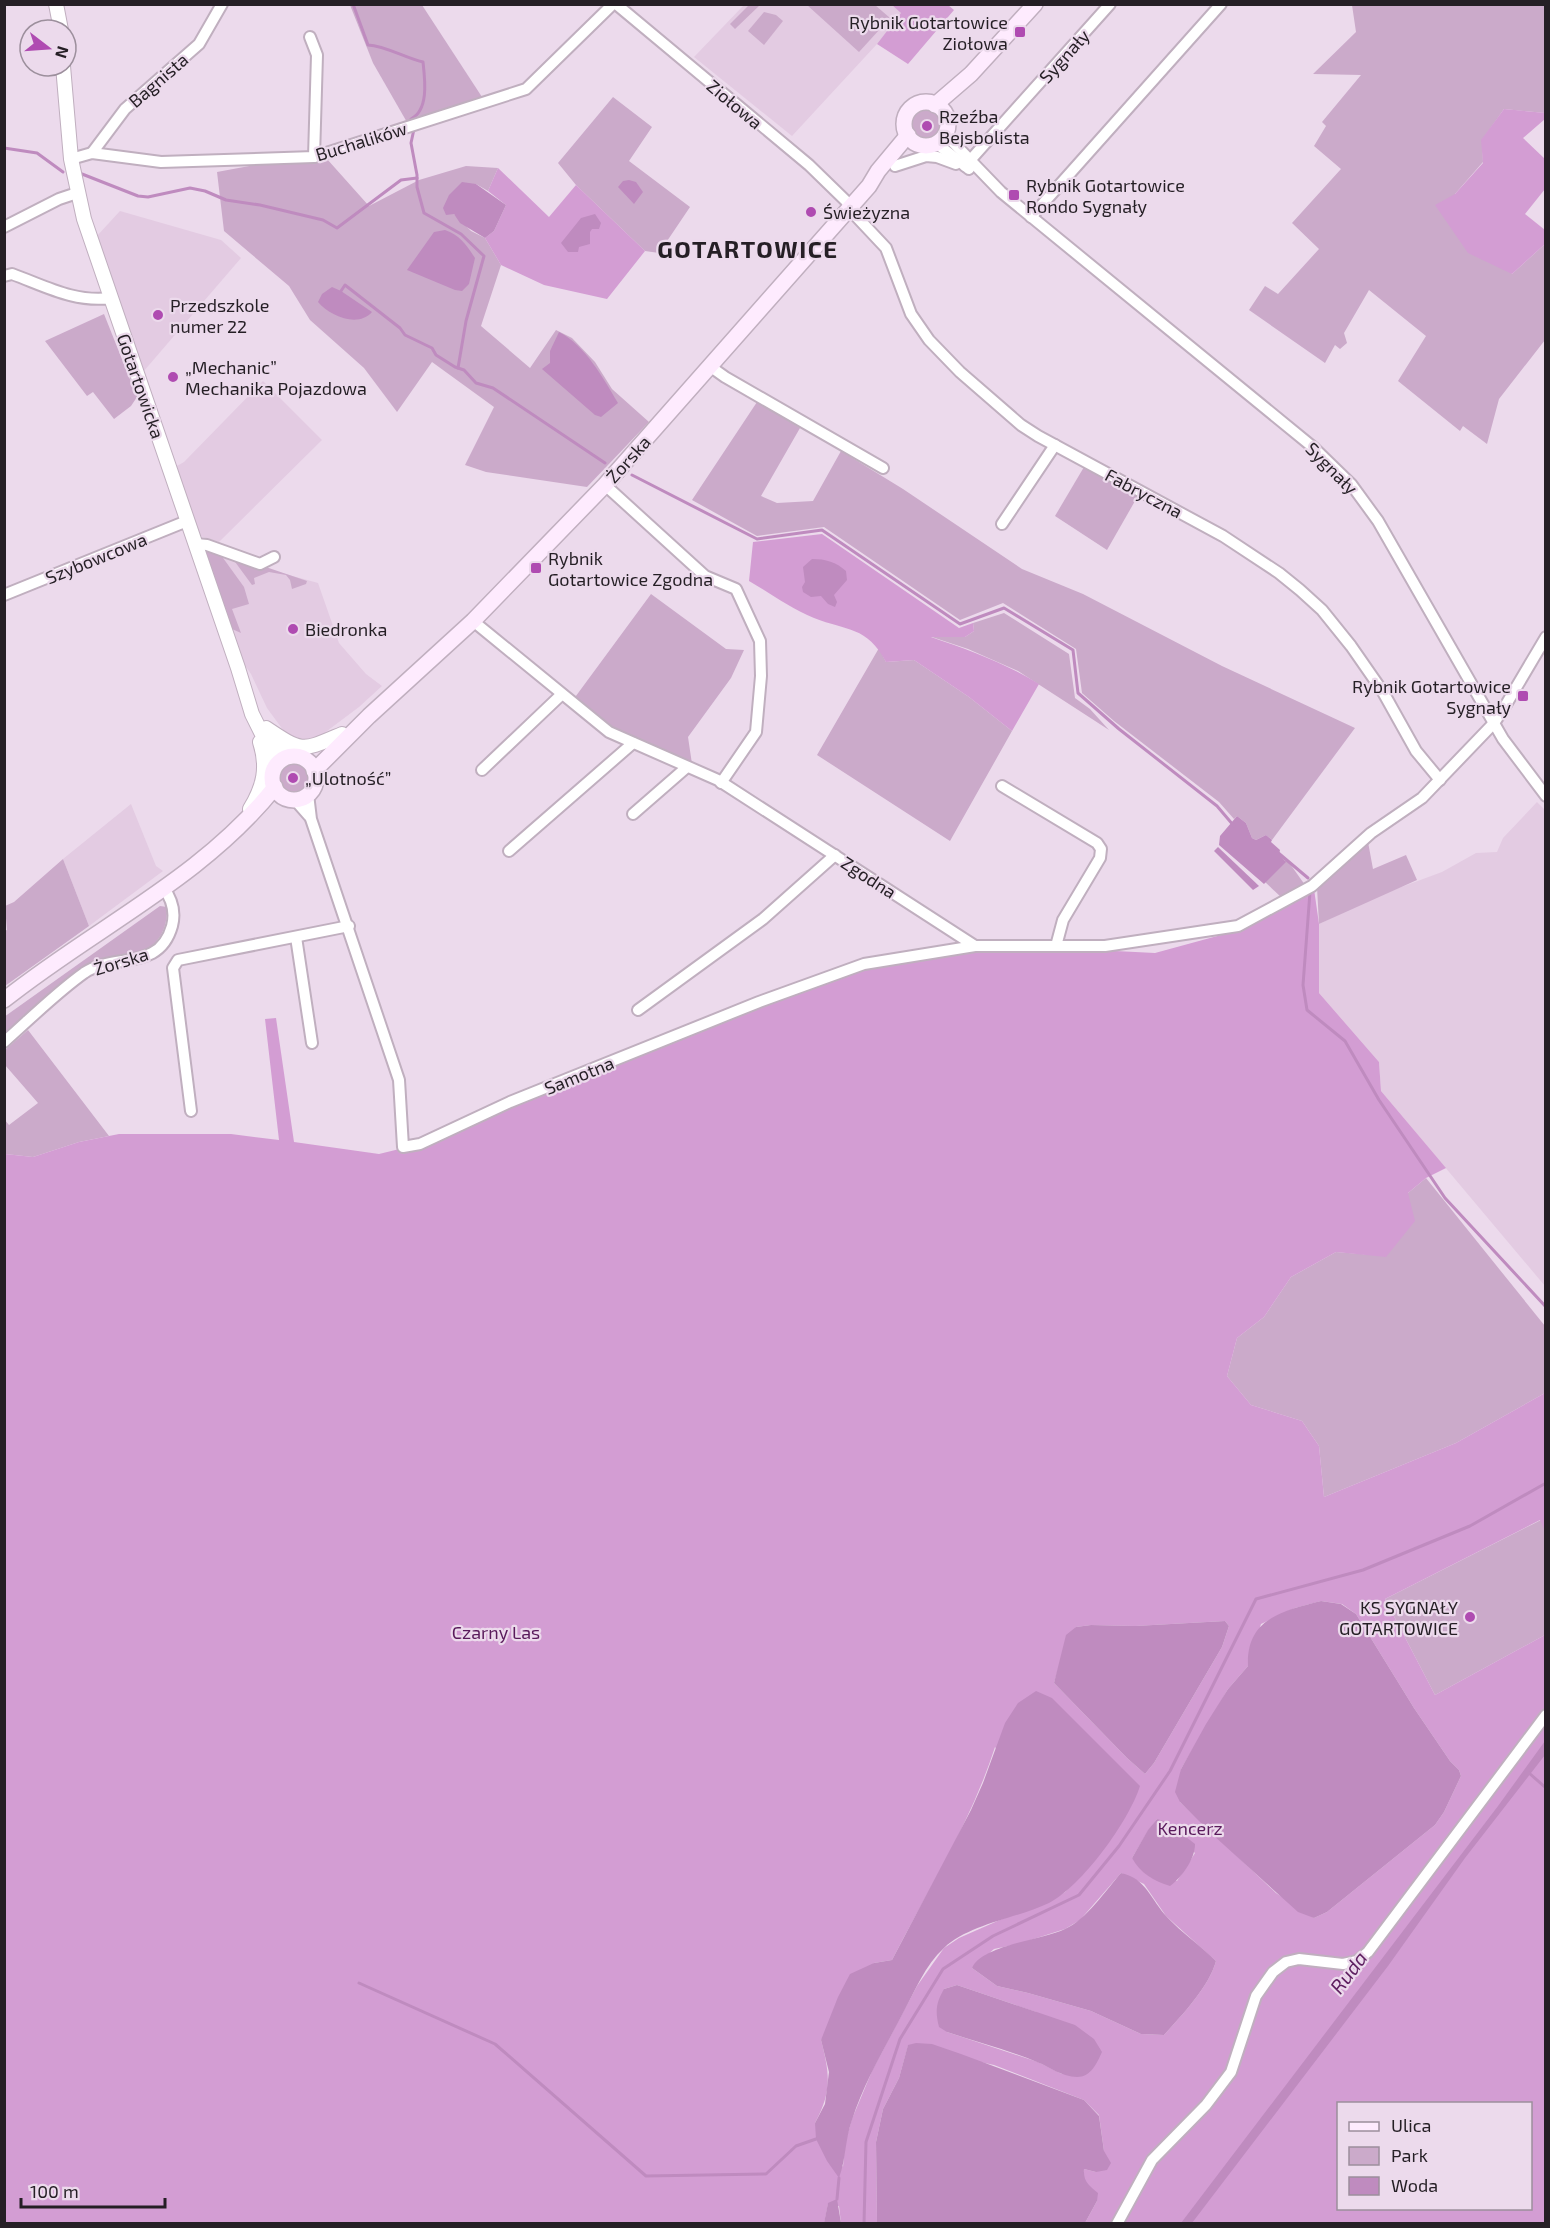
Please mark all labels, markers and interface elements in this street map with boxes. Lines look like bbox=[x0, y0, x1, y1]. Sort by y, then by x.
place label: Rybnik Gotartowice Ziołowa bbox=[849, 11, 1008, 54]
north arrow bbox=[18, 18, 78, 78]
street label: Sygnały bbox=[1034, 24, 1094, 87]
marker: Rybnik Gotartowice Ziołowa bbox=[1013, 25, 1027, 39]
text: N bbox=[52, 44, 74, 61]
street label: Bagnista bbox=[124, 48, 192, 112]
street label: Ziołowa bbox=[703, 74, 767, 134]
place label: Rzeźba Bejsbolista bbox=[939, 105, 1030, 148]
street label: Buchalików bbox=[313, 117, 409, 165]
marker: Rzeźba Bejsbolista bbox=[920, 119, 934, 133]
place label: Rybnik Gotartowice Rondo Sygnały bbox=[1026, 174, 1185, 217]
marker: Rybnik Gotartowice Rondo Sygnały bbox=[1007, 188, 1021, 202]
place label: Świeżyzna bbox=[823, 201, 910, 223]
marker: Świeżyzna bbox=[804, 205, 818, 219]
district label: GOTARTOWICE bbox=[657, 234, 839, 263]
place label: Przedszkole numer 22 bbox=[170, 294, 269, 337]
marker: Przedszkole numer 22 bbox=[151, 308, 165, 322]
street label: Gotartowicka bbox=[113, 331, 169, 441]
place label: „Mechanic” Mechanika Pojazdowa bbox=[185, 356, 367, 399]
marker: „Mechanic” Mechanika Pojazdowa bbox=[166, 370, 180, 384]
street label: Żorska bbox=[601, 431, 655, 487]
street label: Sygnały bbox=[1301, 437, 1363, 499]
street label: Fabryczna bbox=[1102, 463, 1186, 523]
street label: Szybowcowa bbox=[42, 528, 150, 588]
place label: Rybnik Gotartowice Zgodna bbox=[548, 547, 713, 590]
marker: Rybnik Gotartowice Zgodna bbox=[529, 561, 543, 575]
place label: Biedronka bbox=[305, 618, 387, 640]
marker: Biedronka bbox=[286, 622, 300, 636]
place label: Rybnik Gotartowice Sygnały bbox=[1352, 675, 1511, 718]
marker: Rybnik Gotartowice Sygnały bbox=[1516, 689, 1530, 703]
place label: „Ulotność” bbox=[305, 767, 391, 789]
marker: „Ulotność” bbox=[286, 771, 300, 785]
street label: Zgodna bbox=[837, 851, 901, 903]
street label: Żorska bbox=[91, 942, 151, 980]
street label: Samotna bbox=[541, 1051, 617, 1099]
place label: KS SYGNAŁY GOTARTOWICE bbox=[1339, 1596, 1459, 1639]
marker: KS SYGNAŁY GOTARTOWICE bbox=[1463, 1610, 1477, 1624]
park label: Czarny Las bbox=[452, 1621, 540, 1643]
park label: Kencerz bbox=[1157, 1817, 1223, 1839]
water label: Ruda bbox=[1324, 1946, 1372, 1998]
legend bbox=[1337, 2102, 1532, 2210]
text: Ulica bbox=[1391, 2114, 1431, 2136]
text: Park bbox=[1391, 2144, 1428, 2166]
scale bar bbox=[21, 2171, 165, 2209]
text: Woda bbox=[1391, 2174, 1438, 2196]
text: 100 m bbox=[30, 2180, 79, 2202]

